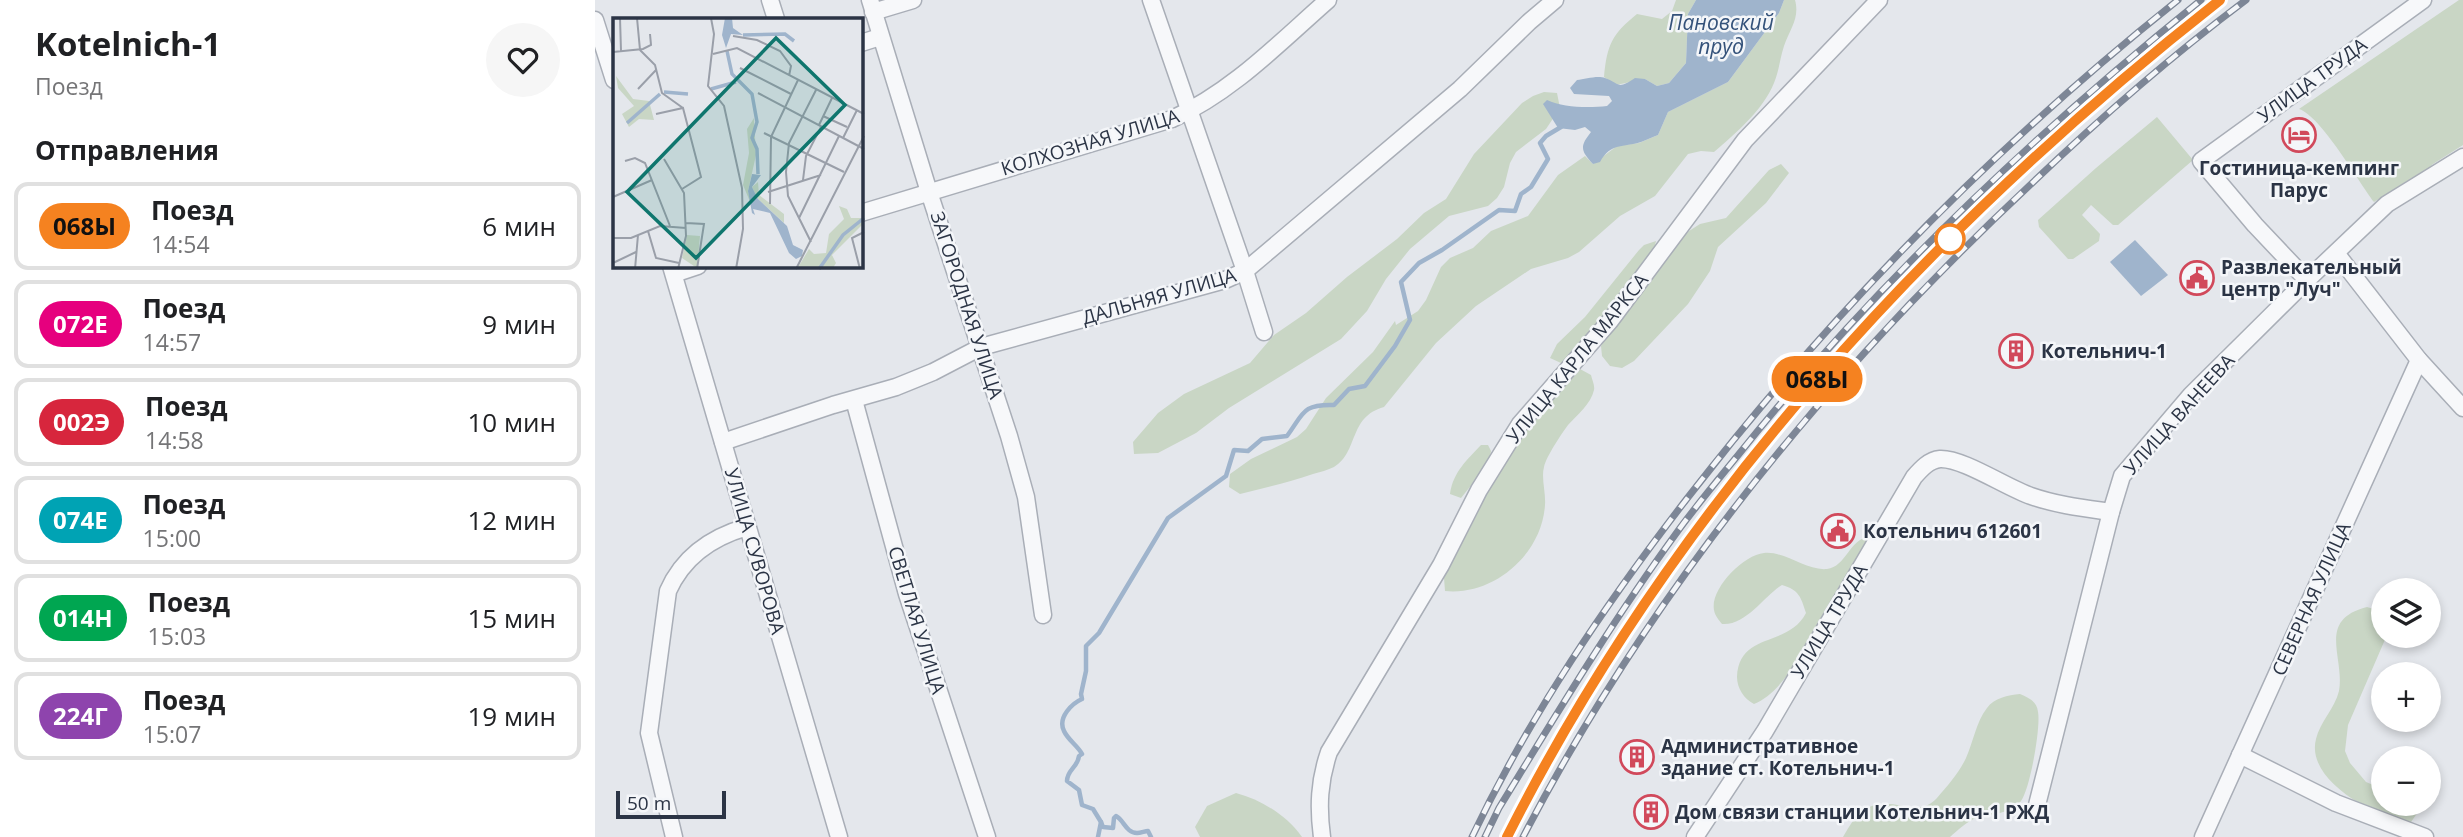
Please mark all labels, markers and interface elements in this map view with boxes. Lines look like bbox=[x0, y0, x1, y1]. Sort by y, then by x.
water label: Пановский пруд bbox=[1668, 8, 1774, 60]
inset map bbox=[613, 18, 863, 268]
text: Kotelnich-1 bbox=[35, 21, 221, 66]
button: heart bbox=[486, 23, 560, 97]
street label: УЛИЦА ТРУДА bbox=[2252, 32, 2372, 128]
text: Поезд bbox=[35, 70, 103, 102]
street label: КОЛХОЗНАЯ УЛИЦА bbox=[998, 103, 1182, 181]
hotel icon: Гостиница-кемпинг Парус bbox=[2280, 116, 2318, 154]
text: Отправления bbox=[35, 132, 219, 168]
place label: Гостиница-кемпинг Парус bbox=[2199, 155, 2399, 203]
text: Поезд bbox=[151, 192, 233, 228]
text: 6 мин bbox=[482, 208, 556, 244]
street label: ЗАГОРОДНАЯ УЛИЦА bbox=[924, 208, 1010, 402]
text: 068Ы bbox=[53, 209, 116, 242]
unlabelled marker bbox=[1935, 224, 1965, 254]
text: 14:54 bbox=[151, 228, 210, 260]
place label: Развлекательный центр "Луч" bbox=[2221, 254, 2402, 302]
public building icon: Развлекательный центр "Луч" bbox=[2178, 259, 2216, 297]
street label: ДАЛЬНЯЯ УЛИЦА bbox=[1079, 262, 1239, 330]
street label: УЛИЦА КАРЛА МАРКСА bbox=[1500, 267, 1654, 449]
text: Поезд bbox=[143, 290, 225, 326]
text: 9 мин bbox=[482, 306, 556, 342]
text: 072Е bbox=[53, 307, 108, 340]
text: 14:57 bbox=[143, 326, 201, 358]
building icon: Котельнич-1 bbox=[1997, 332, 2035, 370]
place label: Котельнич-1 bbox=[2041, 338, 2167, 364]
street label: УЛИЦА ВАНЕЕВА bbox=[2118, 348, 2240, 480]
line badge: 068Ы bbox=[1768, 356, 1866, 402]
text: 068Ы bbox=[1786, 362, 1848, 395]
text: Поезд bbox=[145, 388, 228, 424]
text: 10 мин bbox=[467, 404, 556, 440]
text: 002Э bbox=[53, 405, 110, 438]
text: 14:58 bbox=[145, 424, 204, 456]
street label: УЛИЦА СУВОРОВА bbox=[719, 465, 791, 637]
text: Поезд bbox=[143, 486, 225, 522]
text: 12 мин bbox=[467, 502, 556, 538]
text: 074Е bbox=[53, 503, 108, 536]
public building icon: Котельнич 612601 bbox=[1819, 512, 1857, 550]
place label: Котельнич 612601 bbox=[1863, 518, 2042, 544]
street label: СЕВЕРНАЯ УЛИЦА bbox=[2266, 518, 2356, 680]
text: 15:00 bbox=[143, 522, 201, 554]
street label: СВЕТЛАЯ УЛИЦА bbox=[882, 543, 952, 697]
street label: УЛИЦА ТРУДА bbox=[1785, 559, 1873, 683]
map controls bbox=[2371, 578, 2441, 816]
button: layers bbox=[2371, 578, 2441, 648]
text: Поезд bbox=[148, 584, 230, 620]
text: 15 мин bbox=[467, 600, 556, 636]
text: 014Н bbox=[53, 601, 113, 634]
text: 15:03 bbox=[148, 620, 206, 652]
button: + bbox=[2371, 662, 2441, 732]
text: Поезд bbox=[143, 682, 225, 718]
text: 19 мин bbox=[467, 698, 556, 734]
text: 224Г bbox=[53, 699, 108, 732]
text: 15:07 bbox=[143, 718, 201, 750]
place label: Административное здание ст. Котельнич-1 bbox=[1661, 733, 1895, 781]
building icon: Административное здание ст. Котельнич-1 bbox=[1618, 738, 1656, 776]
button: − bbox=[2371, 746, 2441, 816]
scale bar bbox=[616, 788, 726, 820]
text: 50 m bbox=[627, 790, 671, 816]
building icon: Дом связи станции Котельнич-1 РЖД bbox=[1632, 793, 1670, 831]
place label: Дом связи станции Котельнич-1 РЖД bbox=[1675, 799, 2050, 825]

